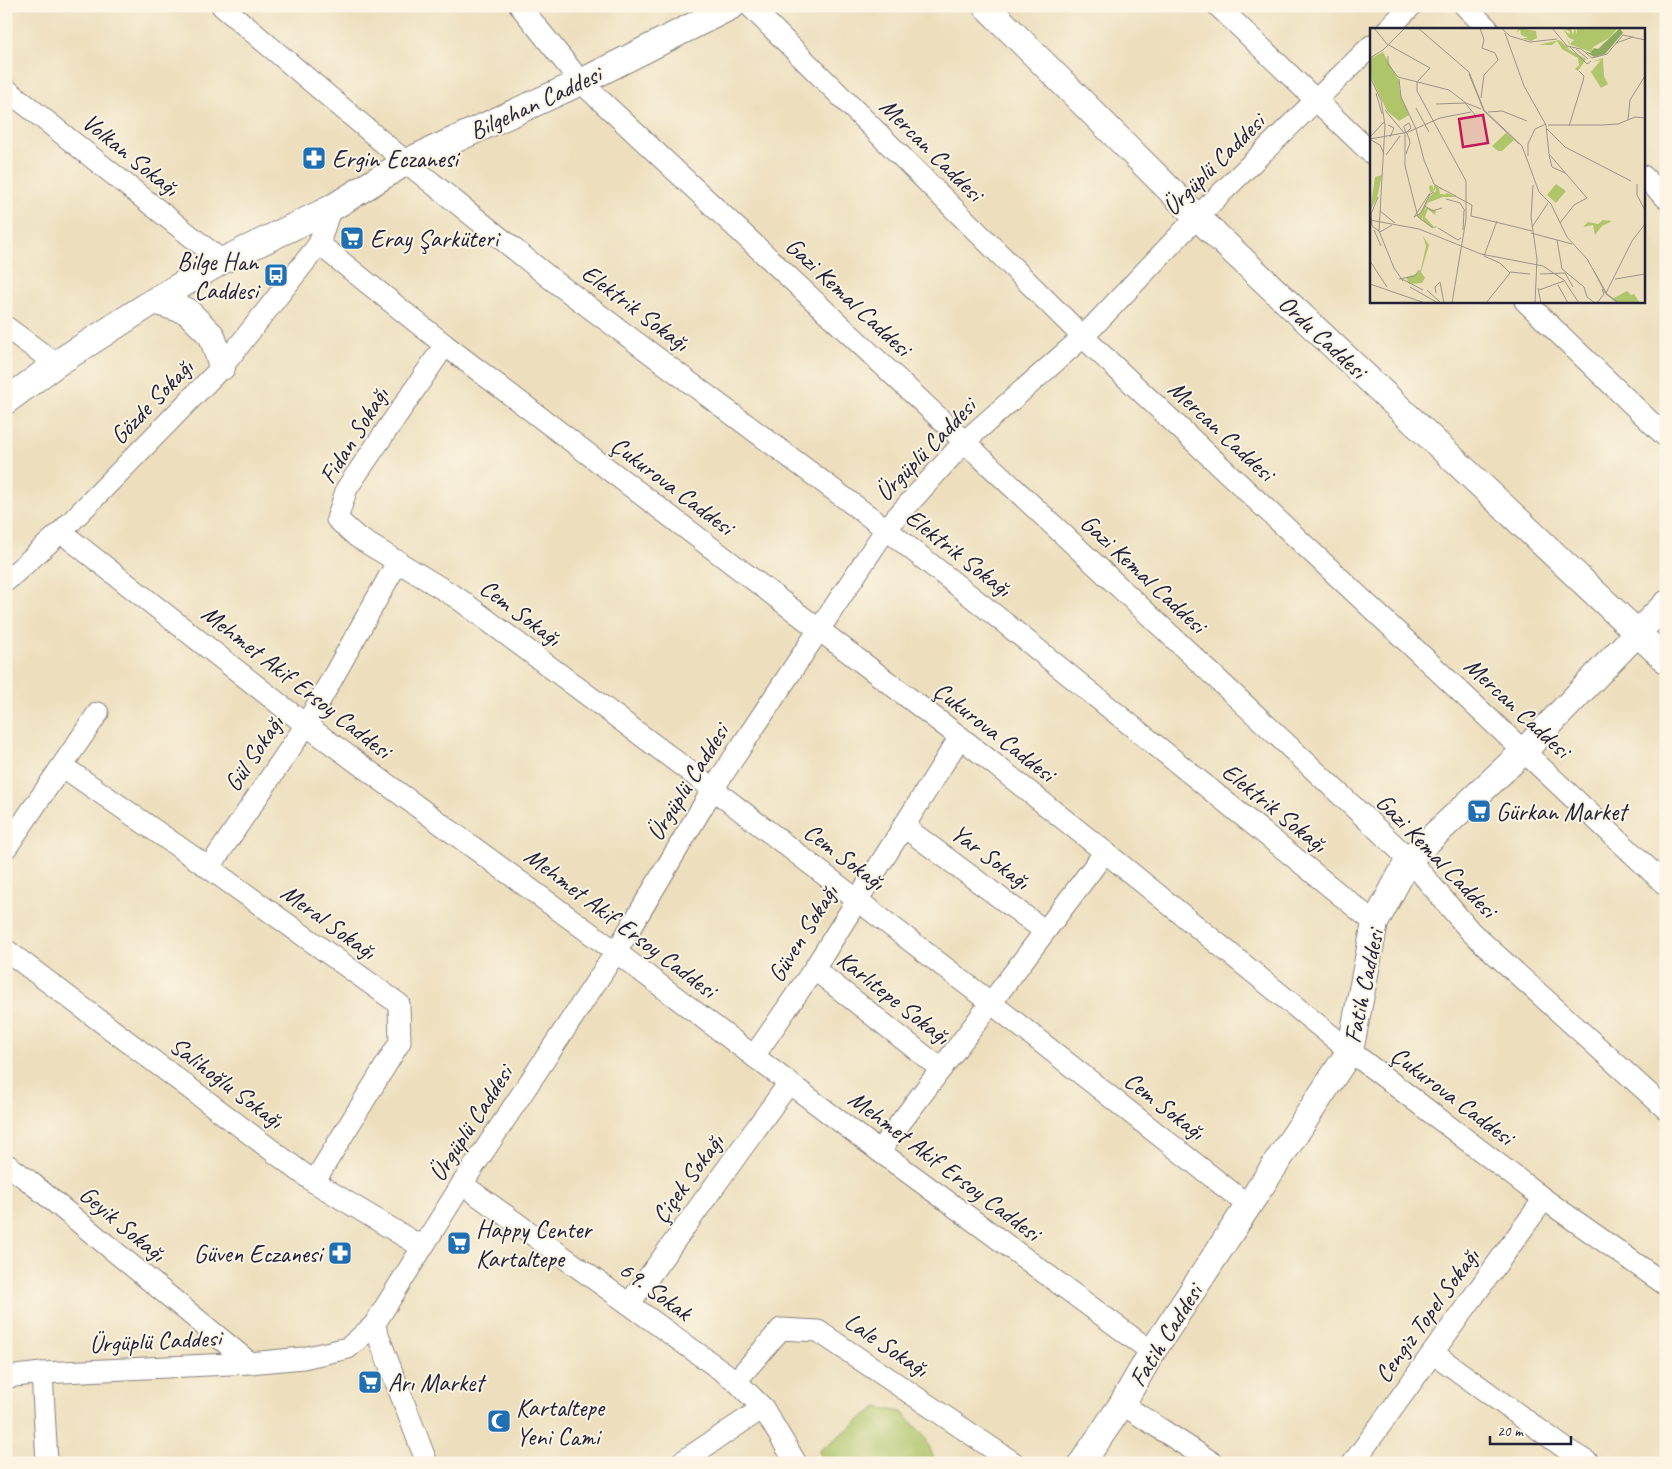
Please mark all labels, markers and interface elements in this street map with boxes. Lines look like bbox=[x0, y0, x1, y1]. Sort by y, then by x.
inset map bbox=[1370, 28, 1644, 302]
street label: Bilgehan Caddesi bbox=[464, 57, 609, 147]
street label: Mercan Caddesi bbox=[873, 91, 992, 211]
street label: Ürgüplü Caddesi bbox=[1156, 104, 1274, 223]
street label: Volkan Sokağı bbox=[75, 106, 186, 204]
place label: Ergin Eczanesi bbox=[332, 143, 461, 175]
pharmacy icon: Ergin Eczanesi bbox=[301, 145, 327, 171]
place label: Eray Şarküteri bbox=[370, 223, 501, 255]
supermarket icon: Eray Şarküteri bbox=[339, 225, 365, 251]
street label: Gazi Kemal Caddesi bbox=[779, 230, 921, 366]
place label: Bilge Han Caddesi bbox=[177, 246, 261, 307]
street label: Elektrik Sokağı bbox=[575, 257, 697, 359]
bus stop icon: Bilge Han Caddesi bbox=[263, 262, 289, 288]
street label: Ordu Caddesi bbox=[1271, 288, 1376, 388]
street label: Gözde Sokağı bbox=[103, 351, 201, 451]
street label: Mercan Caddesi bbox=[1161, 373, 1284, 490]
street label: Fidan Sokağı bbox=[312, 380, 397, 490]
street label: Ürgüplü Caddesi bbox=[868, 389, 985, 508]
street label: Çukurova Caddesi bbox=[605, 429, 743, 544]
street label: Elektrik Sokağı bbox=[899, 501, 1019, 605]
street label: Gazi Kemal Caddesi bbox=[1074, 507, 1216, 643]
street label: Cem Sokağı bbox=[473, 572, 569, 655]
street label: Mehmet Akif Ersoy Caddesi bbox=[195, 598, 400, 768]
street label: Mercan Caddesi bbox=[1457, 650, 1580, 767]
street label: Çukurova Caddesi bbox=[927, 674, 1064, 791]
street label: Gül Sokağı bbox=[217, 708, 292, 798]
street label: Ürgüplü Caddesi bbox=[639, 715, 738, 847]
street label: Elektrik Sokağı bbox=[1215, 756, 1335, 861]
street label: Gazi Kemal Caddesi bbox=[1369, 787, 1506, 927]
place label: Gürkan Market bbox=[1496, 796, 1630, 828]
supermarket icon: Gürkan Market bbox=[1466, 798, 1492, 824]
street label: Cem Sokağı bbox=[797, 816, 893, 899]
street label: Yar Sokağı bbox=[945, 817, 1037, 898]
street label: Mehmet Akif Ersoy Caddesi bbox=[518, 840, 725, 1007]
street label: Meral Sokağı bbox=[275, 877, 383, 968]
street label: Güven Sokağı bbox=[760, 878, 846, 988]
street label: Fatih Caddesi bbox=[1336, 923, 1392, 1046]
street label: Karlıtepe Sokağı bbox=[830, 944, 957, 1053]
street label: Salihoğlu Sokağı bbox=[163, 1030, 291, 1137]
street label: Çukurova Caddesi bbox=[1385, 1039, 1523, 1154]
street label: Ürgüplü Caddesi bbox=[422, 1057, 522, 1188]
street label: Cem Sokağı bbox=[1118, 1064, 1212, 1148]
street label: Mehmet Akif Ersoy Caddesi bbox=[842, 1083, 1049, 1250]
street label: Çiçek Sokağı bbox=[645, 1127, 732, 1230]
street label: Geyik Sokağı bbox=[73, 1178, 173, 1270]
place label: Happy Center Kartaltepe bbox=[476, 1214, 593, 1275]
supermarket icon: Happy Center Kartaltepe bbox=[446, 1230, 472, 1256]
place label: Güven Eczanesi bbox=[194, 1238, 325, 1270]
pharmacy icon: Güven Eczanesi bbox=[327, 1240, 353, 1266]
street label: Cengiz Topel Sokağı bbox=[1367, 1241, 1487, 1389]
street label: 69. Sokak bbox=[613, 1254, 700, 1329]
street label: Fatih Caddesi bbox=[1122, 1275, 1212, 1393]
street label: Lale Sokağı bbox=[838, 1305, 936, 1385]
street label: Ürgüplü Caddesi bbox=[88, 1321, 225, 1360]
place label: Arı Market bbox=[388, 1367, 487, 1399]
supermarket icon: Arı Market bbox=[357, 1369, 383, 1395]
place label: Kartaltepe Yeni Cami bbox=[516, 1392, 606, 1453]
mosque icon: Kartaltepe Yeni Cami bbox=[486, 1408, 512, 1434]
scale bar bbox=[1490, 1414, 1571, 1446]
text: 20 m bbox=[1497, 1422, 1524, 1441]

